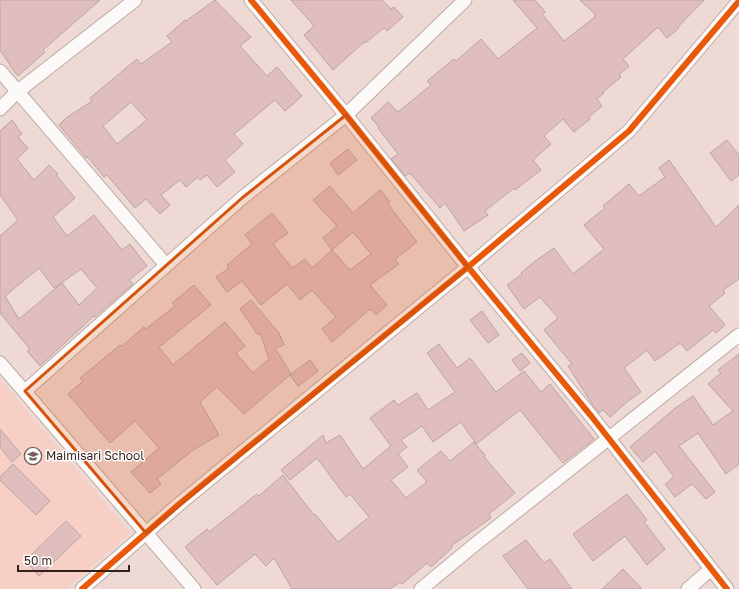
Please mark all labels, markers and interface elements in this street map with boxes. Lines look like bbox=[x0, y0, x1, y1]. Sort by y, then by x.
school or university icon: Maimisari School bbox=[23, 446, 43, 466]
place label: Maimisari School bbox=[46, 448, 144, 463]
scale bar bbox=[18, 547, 129, 573]
text: 50 m bbox=[24, 553, 52, 568]

